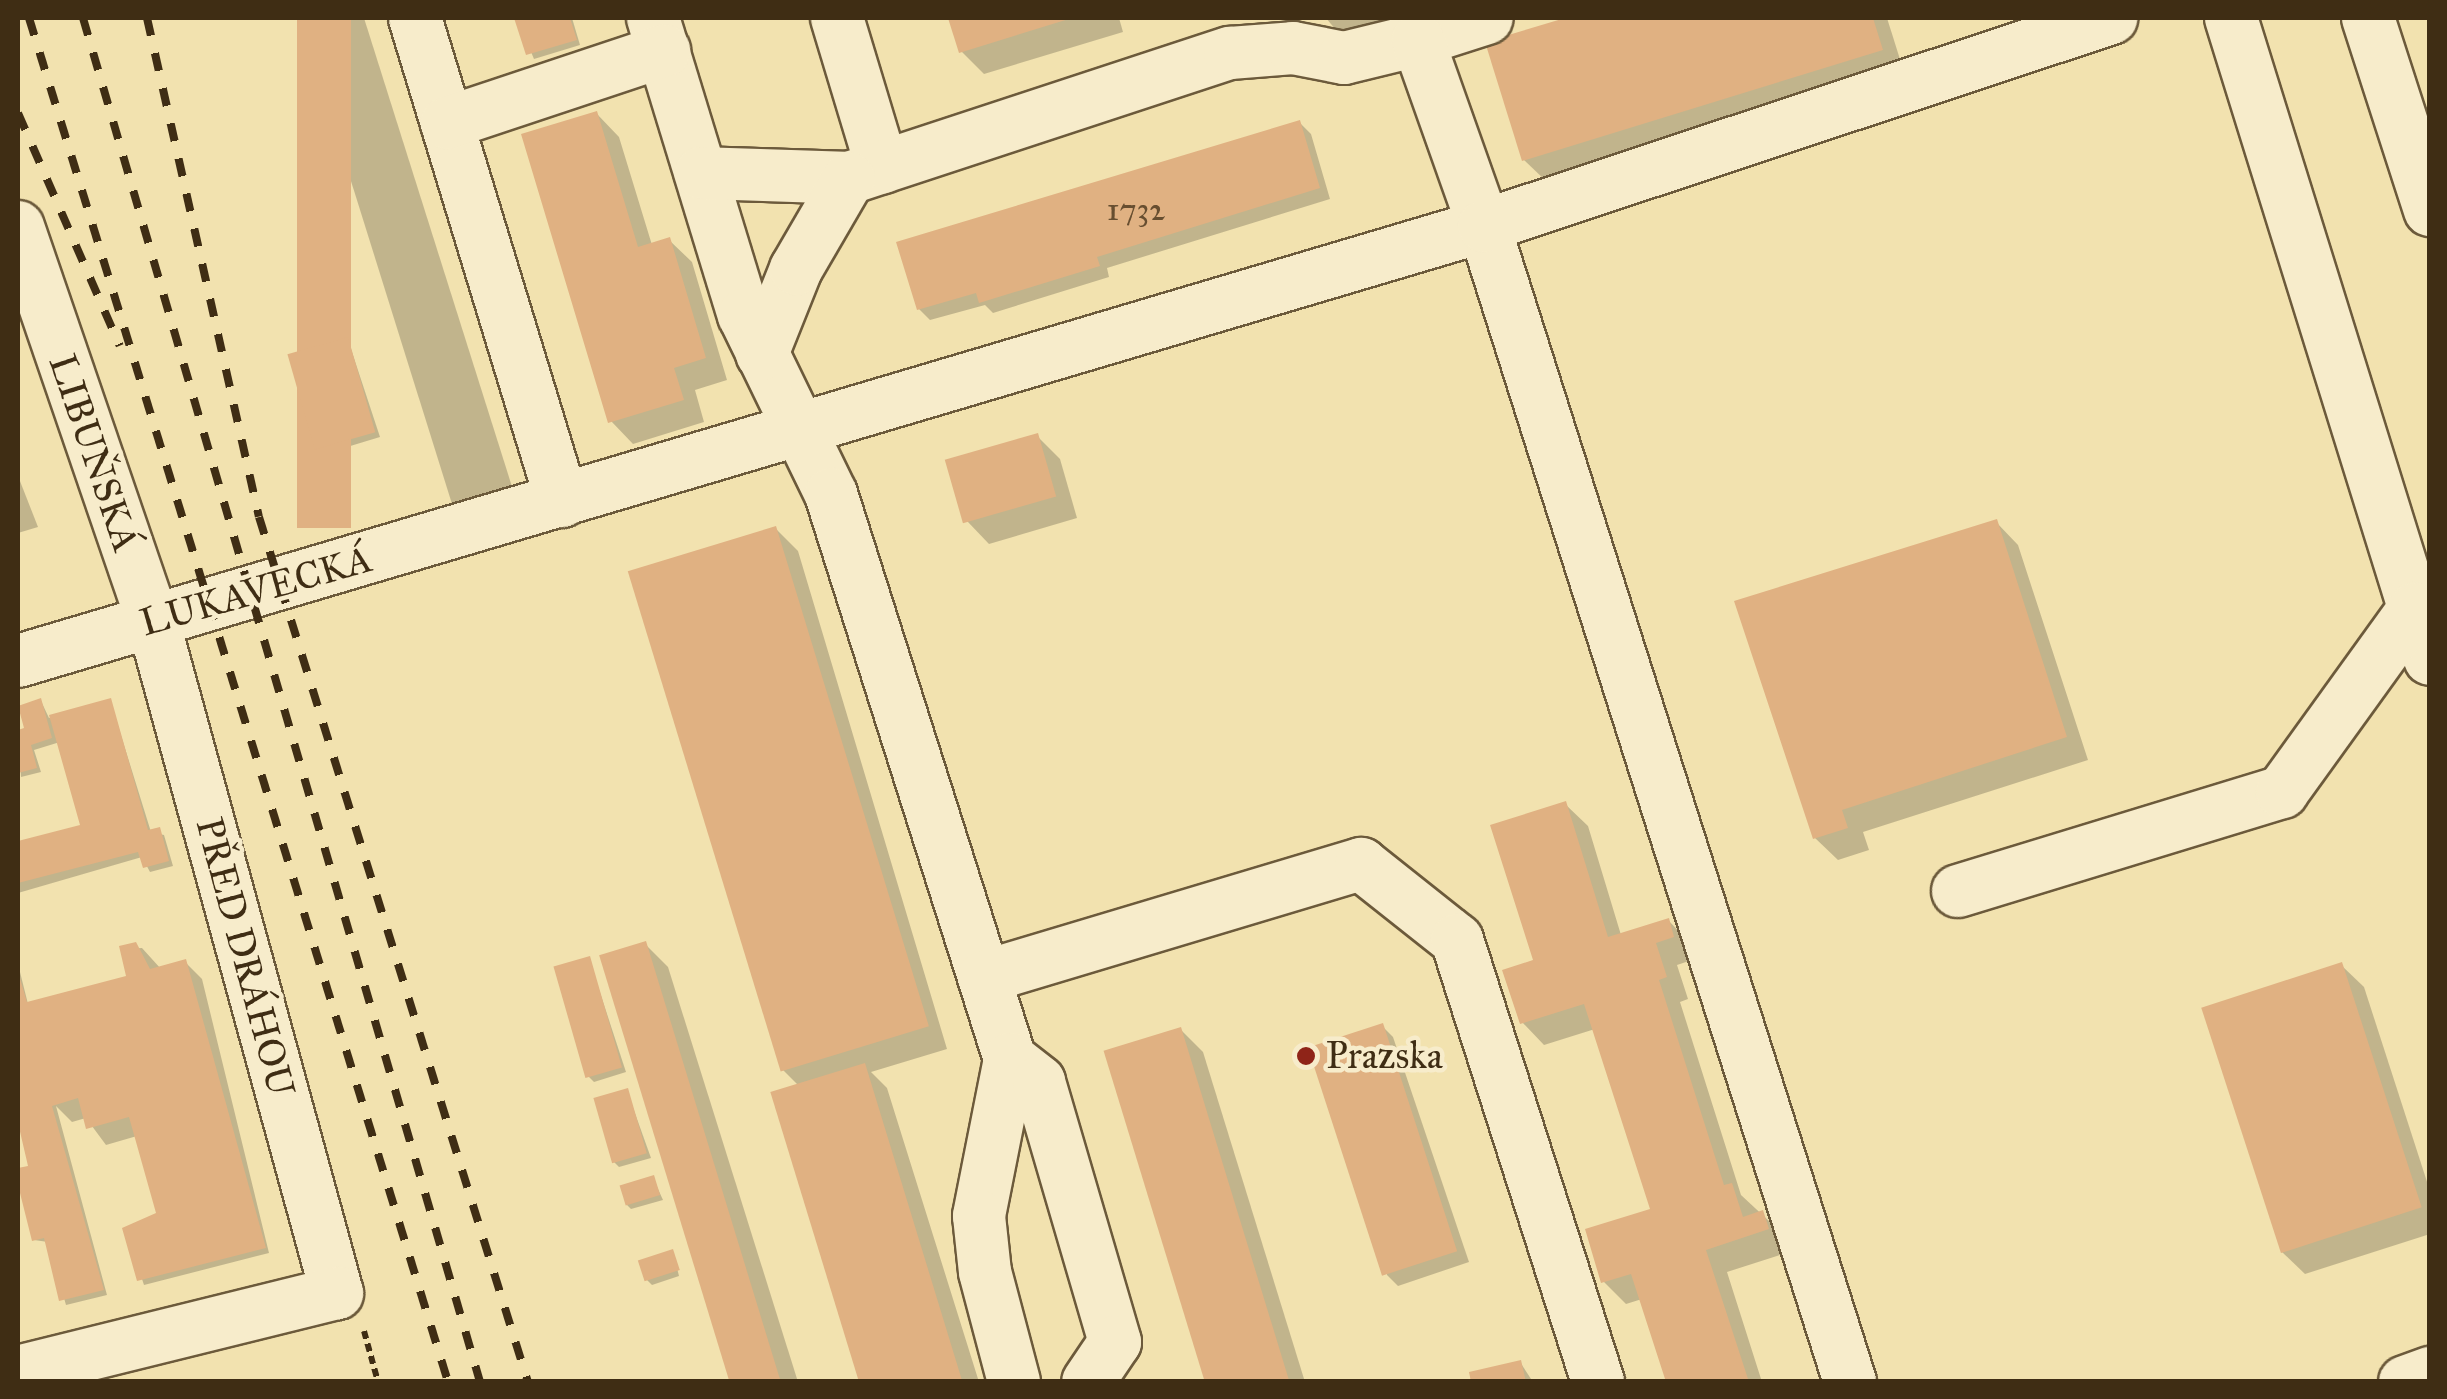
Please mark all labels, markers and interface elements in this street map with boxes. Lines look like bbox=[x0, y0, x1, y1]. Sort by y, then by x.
house number: 1732 bbox=[1107, 191, 1165, 229]
street label: LIBUŇSKÁ bbox=[39, 348, 149, 558]
street label: LUKAVECKÁ bbox=[135, 536, 377, 646]
street label: PŘED DRÁHOU bbox=[186, 813, 304, 1101]
place label: Prazska bbox=[1326, 1033, 1443, 1079]
marker: Prazska bbox=[1295, 1045, 1317, 1067]

